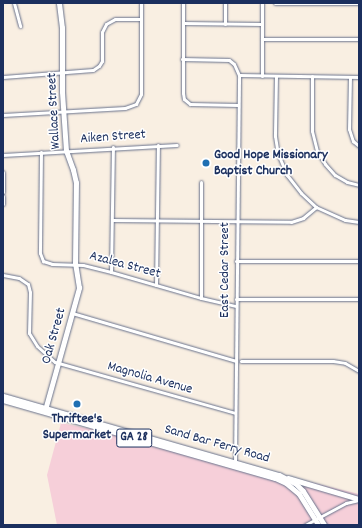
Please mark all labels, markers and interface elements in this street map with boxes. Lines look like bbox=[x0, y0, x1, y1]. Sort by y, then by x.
street label: Wallace Street bbox=[44, 72, 64, 150]
street label: Aiken Street bbox=[80, 126, 146, 148]
place label: Good Hope Missionary Baptist Church bbox=[214, 147, 328, 180]
marker: Good Hope Missionary Baptist Church bbox=[201, 158, 211, 168]
street label: East Cedar Street bbox=[217, 222, 233, 318]
street label: Azalea Street bbox=[88, 247, 162, 283]
street label: Oak Street bbox=[38, 306, 70, 366]
street label: Magnolia Avenue bbox=[106, 358, 194, 398]
marker: Thriftee's Supermarket bbox=[72, 399, 82, 409]
place label: Thriftee's Supermarket bbox=[43, 411, 111, 444]
street label: Sand Bar Ferry Road bbox=[163, 421, 271, 467]
road number: GA 28 bbox=[116, 427, 152, 449]

